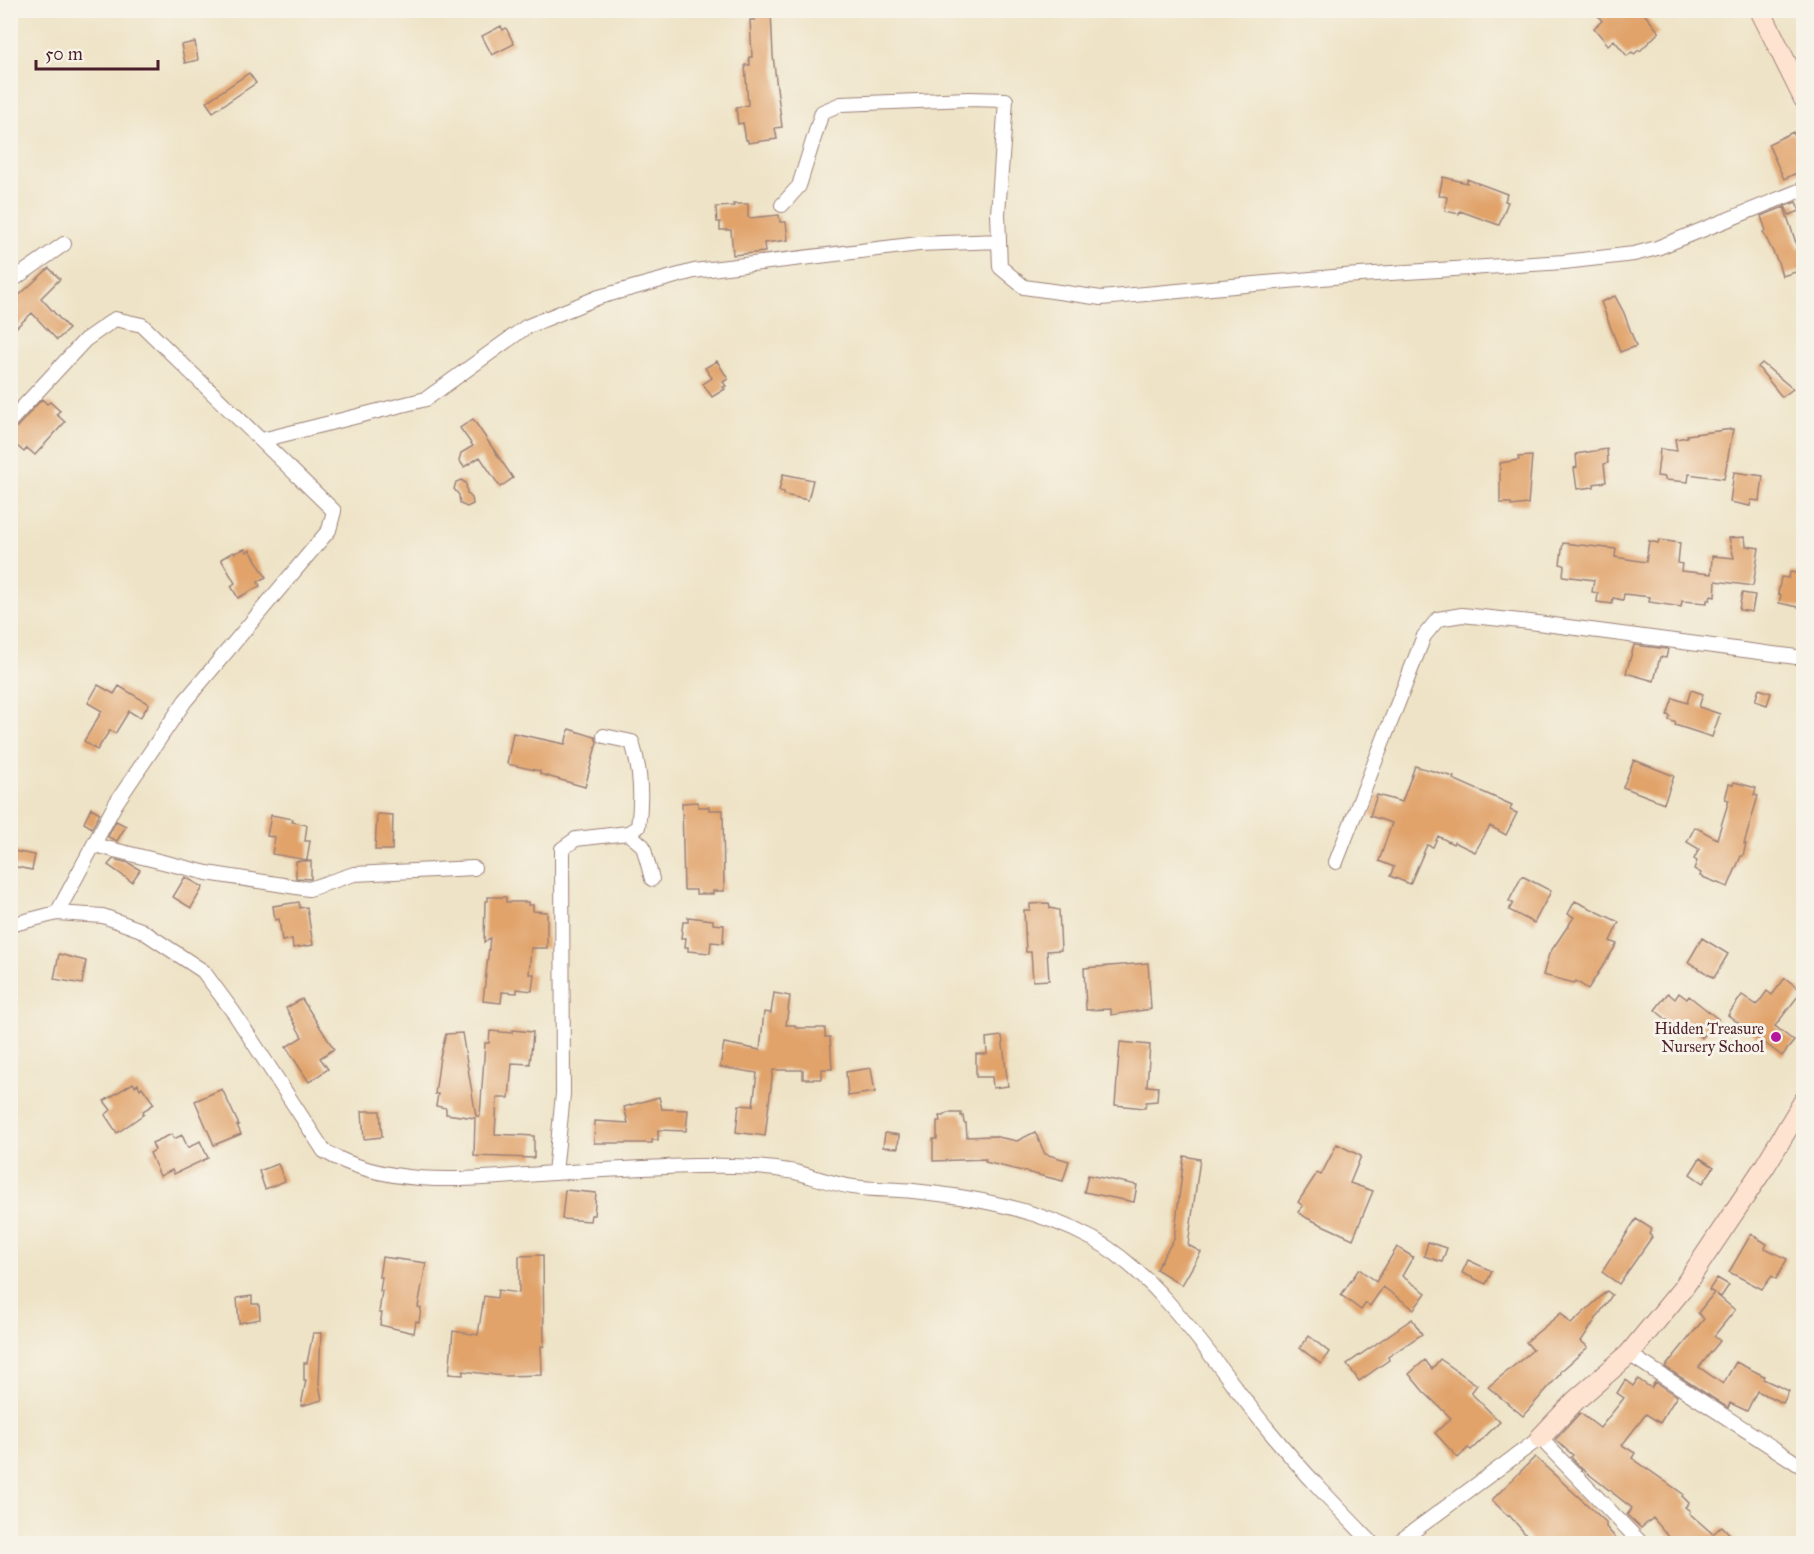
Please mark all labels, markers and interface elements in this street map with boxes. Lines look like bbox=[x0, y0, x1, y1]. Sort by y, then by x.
scale bar bbox=[36, 33, 158, 71]
text: 50 m bbox=[45, 43, 83, 65]
place label: Hidden Treasure Nursery School bbox=[1654, 1019, 1765, 1056]
marker: Hidden Treasure Nursery School bbox=[1769, 1030, 1783, 1044]

